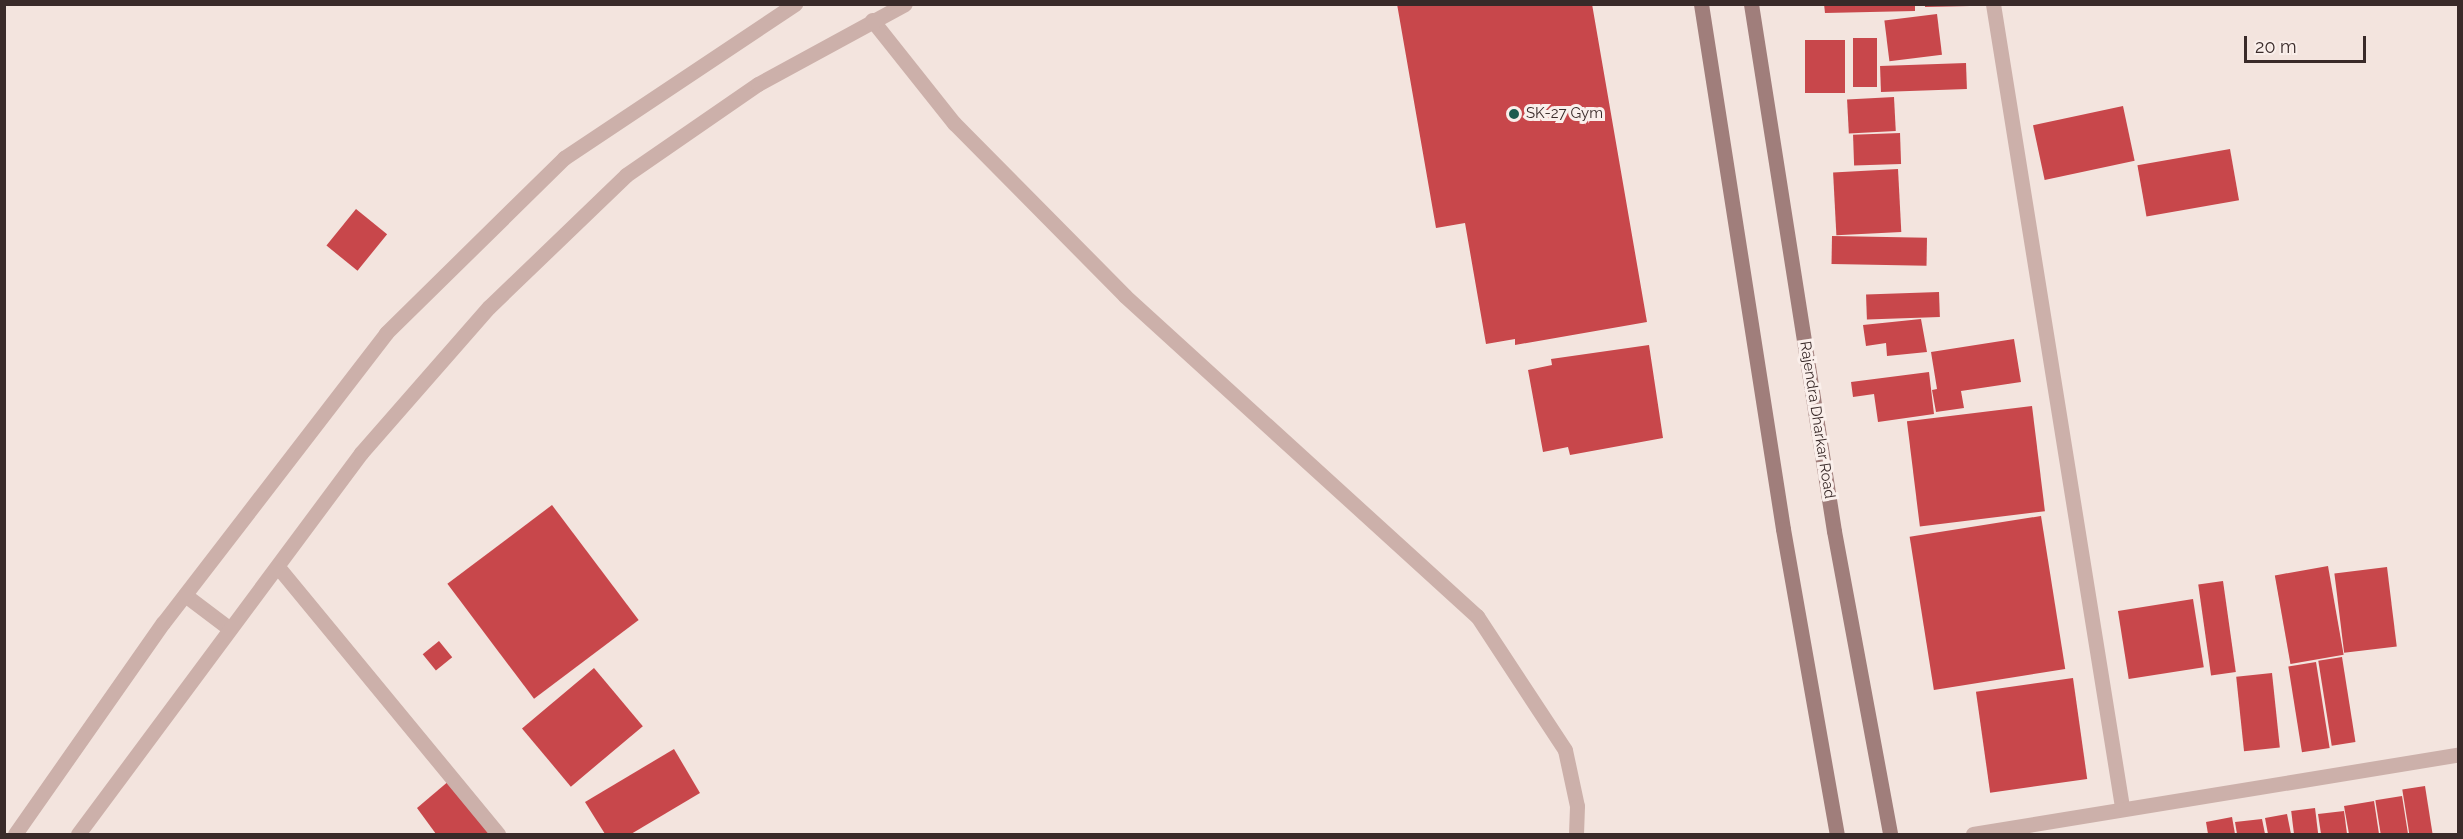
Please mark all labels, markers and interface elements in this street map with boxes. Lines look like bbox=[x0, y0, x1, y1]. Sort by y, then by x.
scale bar bbox=[2247, 24, 2368, 62]
text: 20 m bbox=[2255, 36, 2297, 57]
place label: SK-27 Gym bbox=[1526, 105, 1603, 123]
marker: SK-27 Gym bbox=[1507, 107, 1521, 121]
street label: Rajendra Dharkar Road bbox=[1796, 340, 1838, 500]

